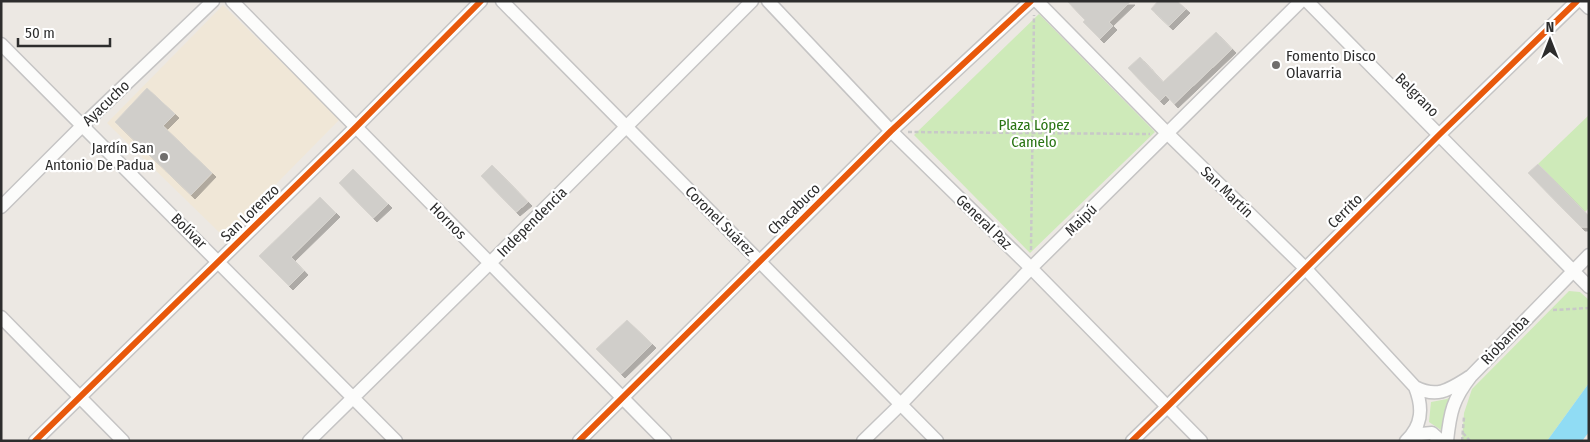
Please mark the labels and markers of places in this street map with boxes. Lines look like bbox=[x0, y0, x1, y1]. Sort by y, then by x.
place label: Fomento Disco Olavarria bbox=[1286, 47, 1376, 82]
marker: Fomento Disco Olavarria bbox=[1270, 59, 1282, 71]
place label: Jardín San Antonio De Padua bbox=[45, 139, 154, 174]
marker: Jardín San Antonio De Padua bbox=[158, 151, 170, 163]

